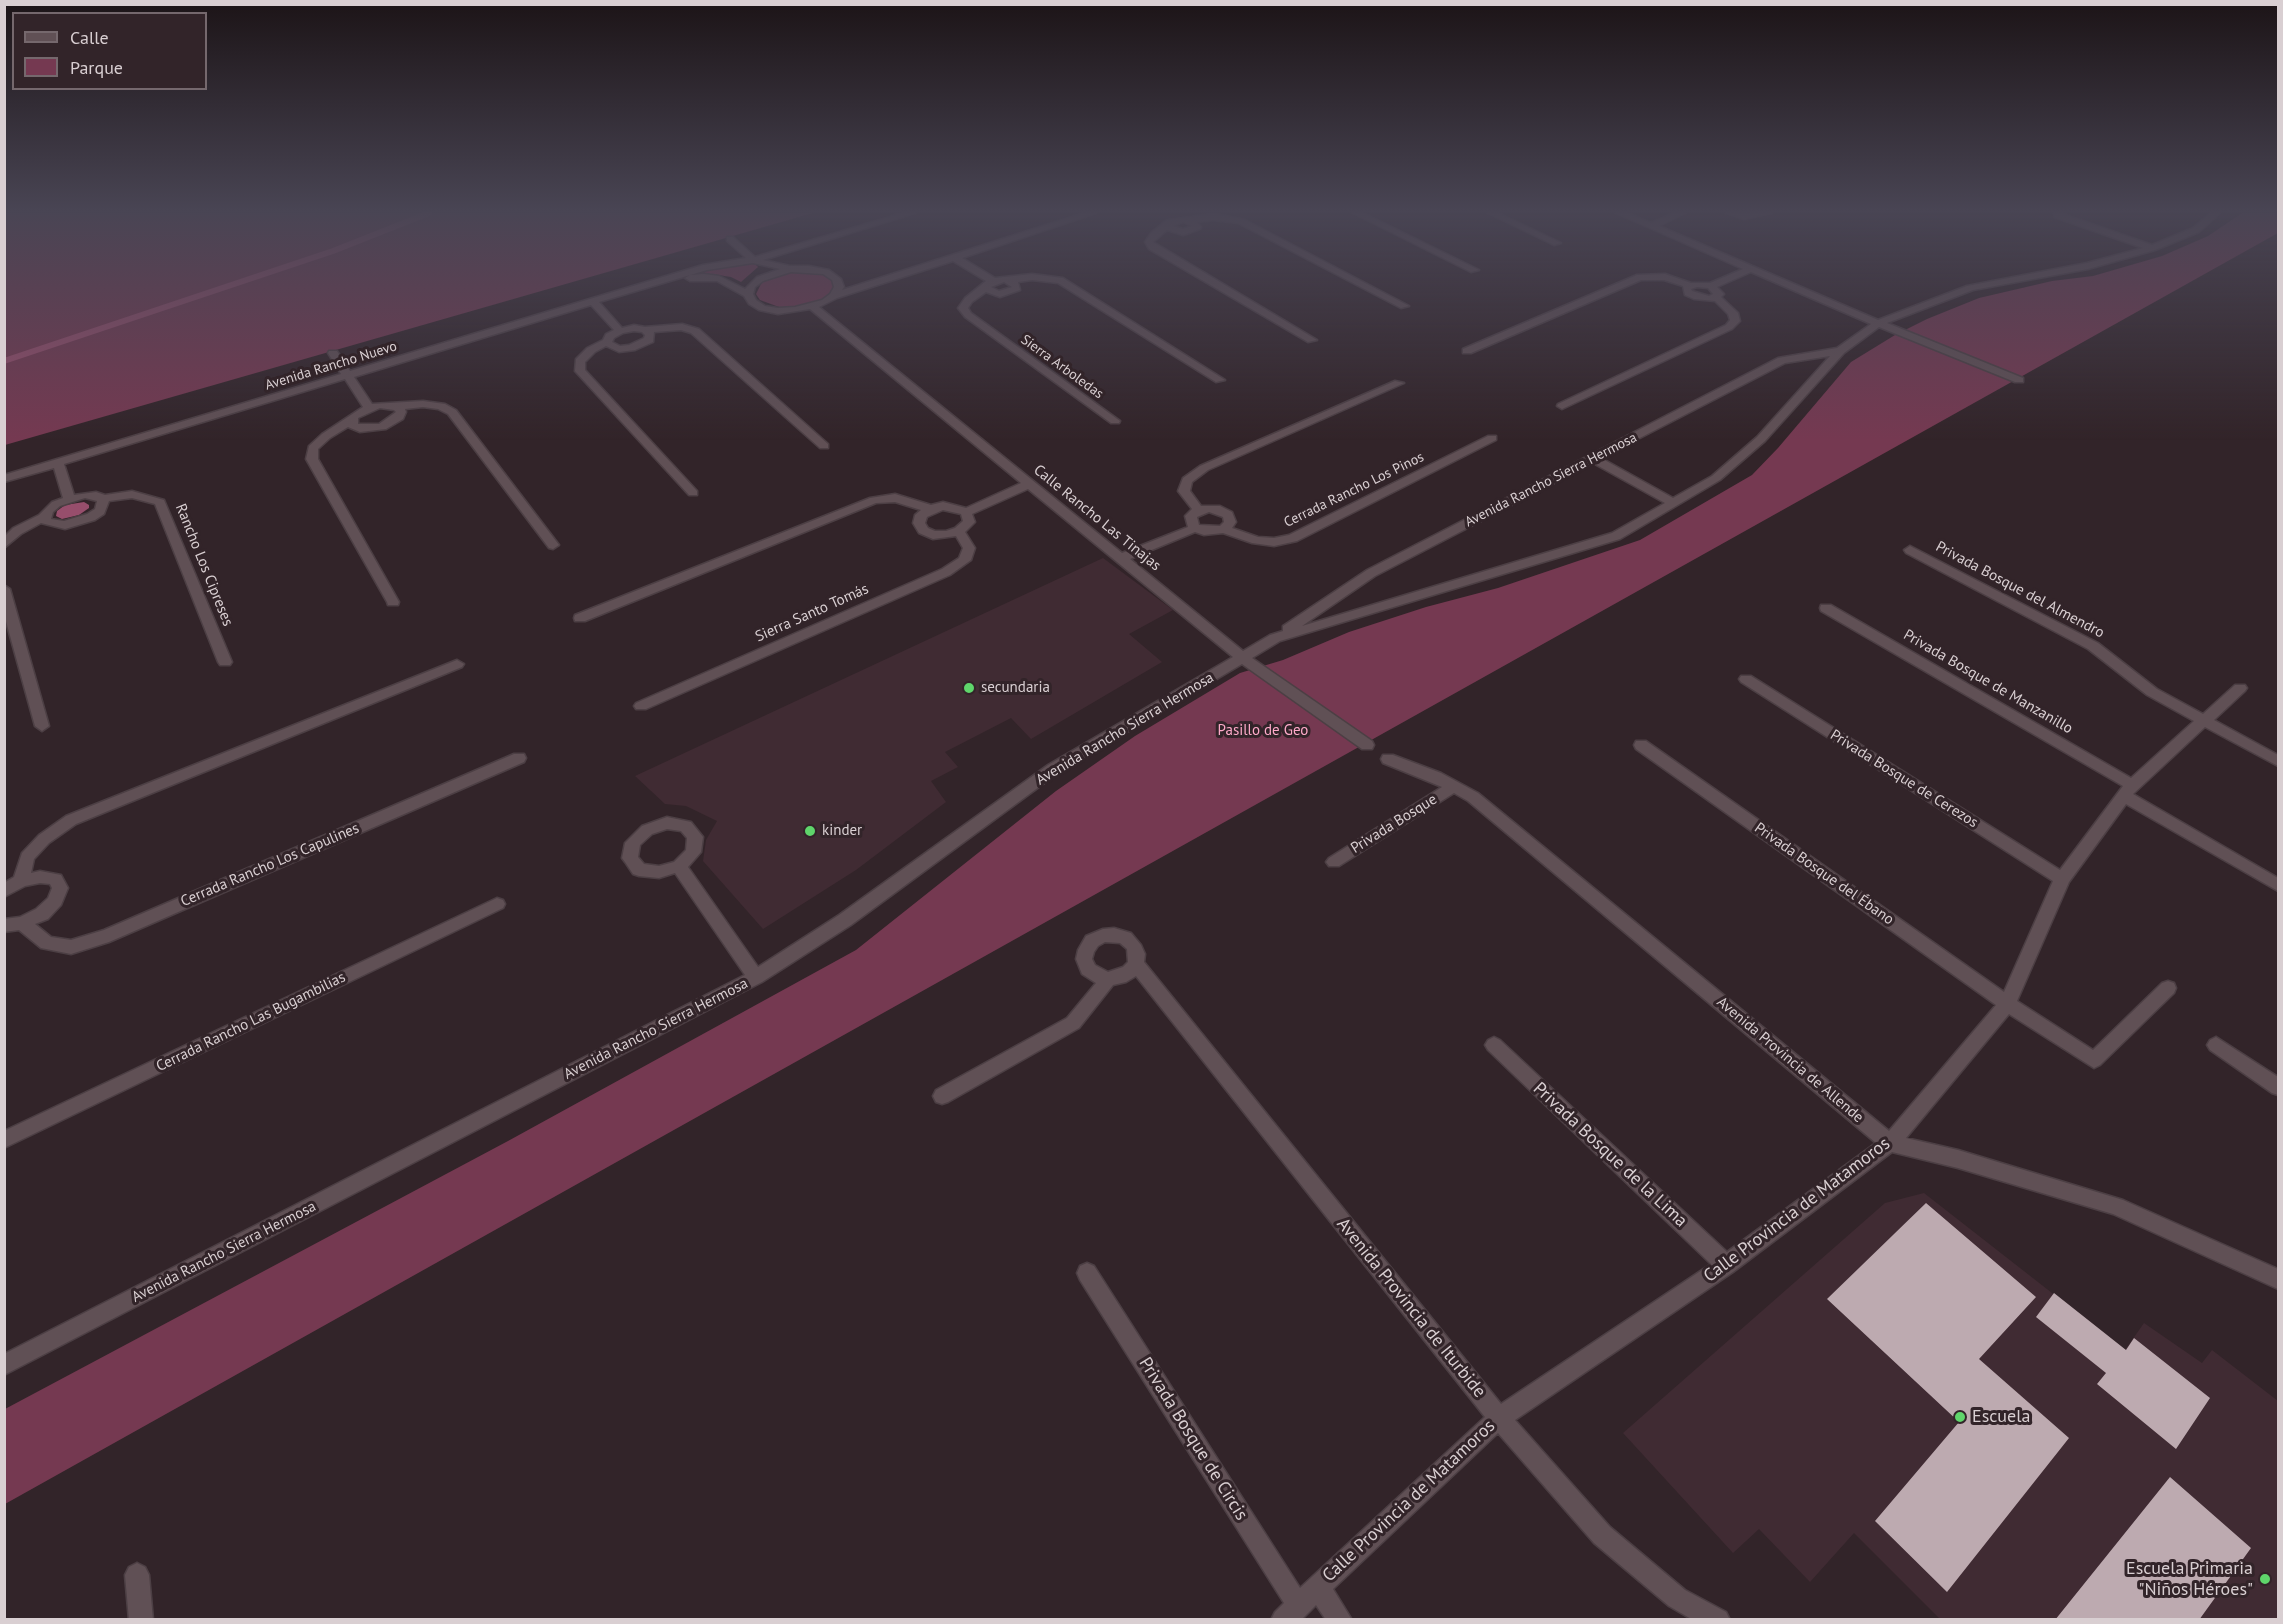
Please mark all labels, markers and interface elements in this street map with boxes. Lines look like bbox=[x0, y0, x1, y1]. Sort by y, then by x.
legend bbox=[12, 12, 207, 90]
text: Calle bbox=[70, 26, 109, 49]
text: Parque bbox=[70, 56, 123, 79]
street label: Sierra Arboledas bbox=[1017, 331, 1107, 403]
street label: Avenida Rancho Nuevo bbox=[263, 338, 399, 394]
street label: Avenida Rancho Sierra Hermosa bbox=[1462, 429, 1640, 531]
street label: Cerrada Rancho Los Pinos bbox=[1281, 449, 1427, 531]
street label: Calle Rancho Las Tinajas bbox=[1030, 461, 1164, 575]
street label: Rancho Los Cipreses bbox=[171, 501, 237, 629]
street label: Privada Bosque del Almendro bbox=[1933, 538, 2107, 642]
street label: Sierra Santo Tomás bbox=[753, 580, 871, 646]
street label: Privada Bosque de Manzanillo bbox=[1900, 626, 2076, 738]
street label: Avenida Rancho Sierra Hermosa bbox=[1033, 669, 1217, 789]
place label: secundaria bbox=[981, 679, 1050, 697]
marker: secundaria bbox=[962, 681, 976, 695]
park label: Pasillo de Geo bbox=[1218, 722, 1308, 740]
street label: Privada Bosque de Cerezos bbox=[1827, 726, 1981, 832]
street label: Privada Bosque bbox=[1348, 790, 1440, 858]
street label: Cerrada Rancho Los Capulines bbox=[178, 819, 362, 911]
street label: Privada Bosque del Ébano bbox=[1751, 819, 1897, 929]
place label: kinder bbox=[822, 822, 862, 840]
marker: kinder bbox=[803, 824, 817, 838]
street label: Cerrada Rancho Las Bugambilias bbox=[153, 968, 349, 1076]
street label: Avenida Rancho Sierra Hermosa bbox=[561, 975, 751, 1083]
street label: Avenida Provincia de Allende bbox=[1713, 993, 1867, 1127]
street label: Privada Bosque de la Lima bbox=[1528, 1078, 1692, 1232]
street label: Calle Provincia de Matamoros bbox=[1700, 1133, 1894, 1287]
street label: Avenida Rancho Sierra Hermosa bbox=[129, 1198, 319, 1306]
street label: Avenida Provincia de Iturbide bbox=[1332, 1214, 1490, 1402]
street label: Privada Bosque de Circis bbox=[1134, 1354, 1252, 1524]
place label: Escuela bbox=[1972, 1406, 2030, 1428]
marker: Escuela bbox=[1953, 1410, 1967, 1424]
street label: Calle Provincia de Matamoros bbox=[1318, 1415, 1500, 1587]
place label: Escuela Primaria "Niños Héroes" bbox=[2126, 1558, 2253, 1600]
marker: Escuela Primaria "Niños Héroes" bbox=[2258, 1572, 2272, 1586]

